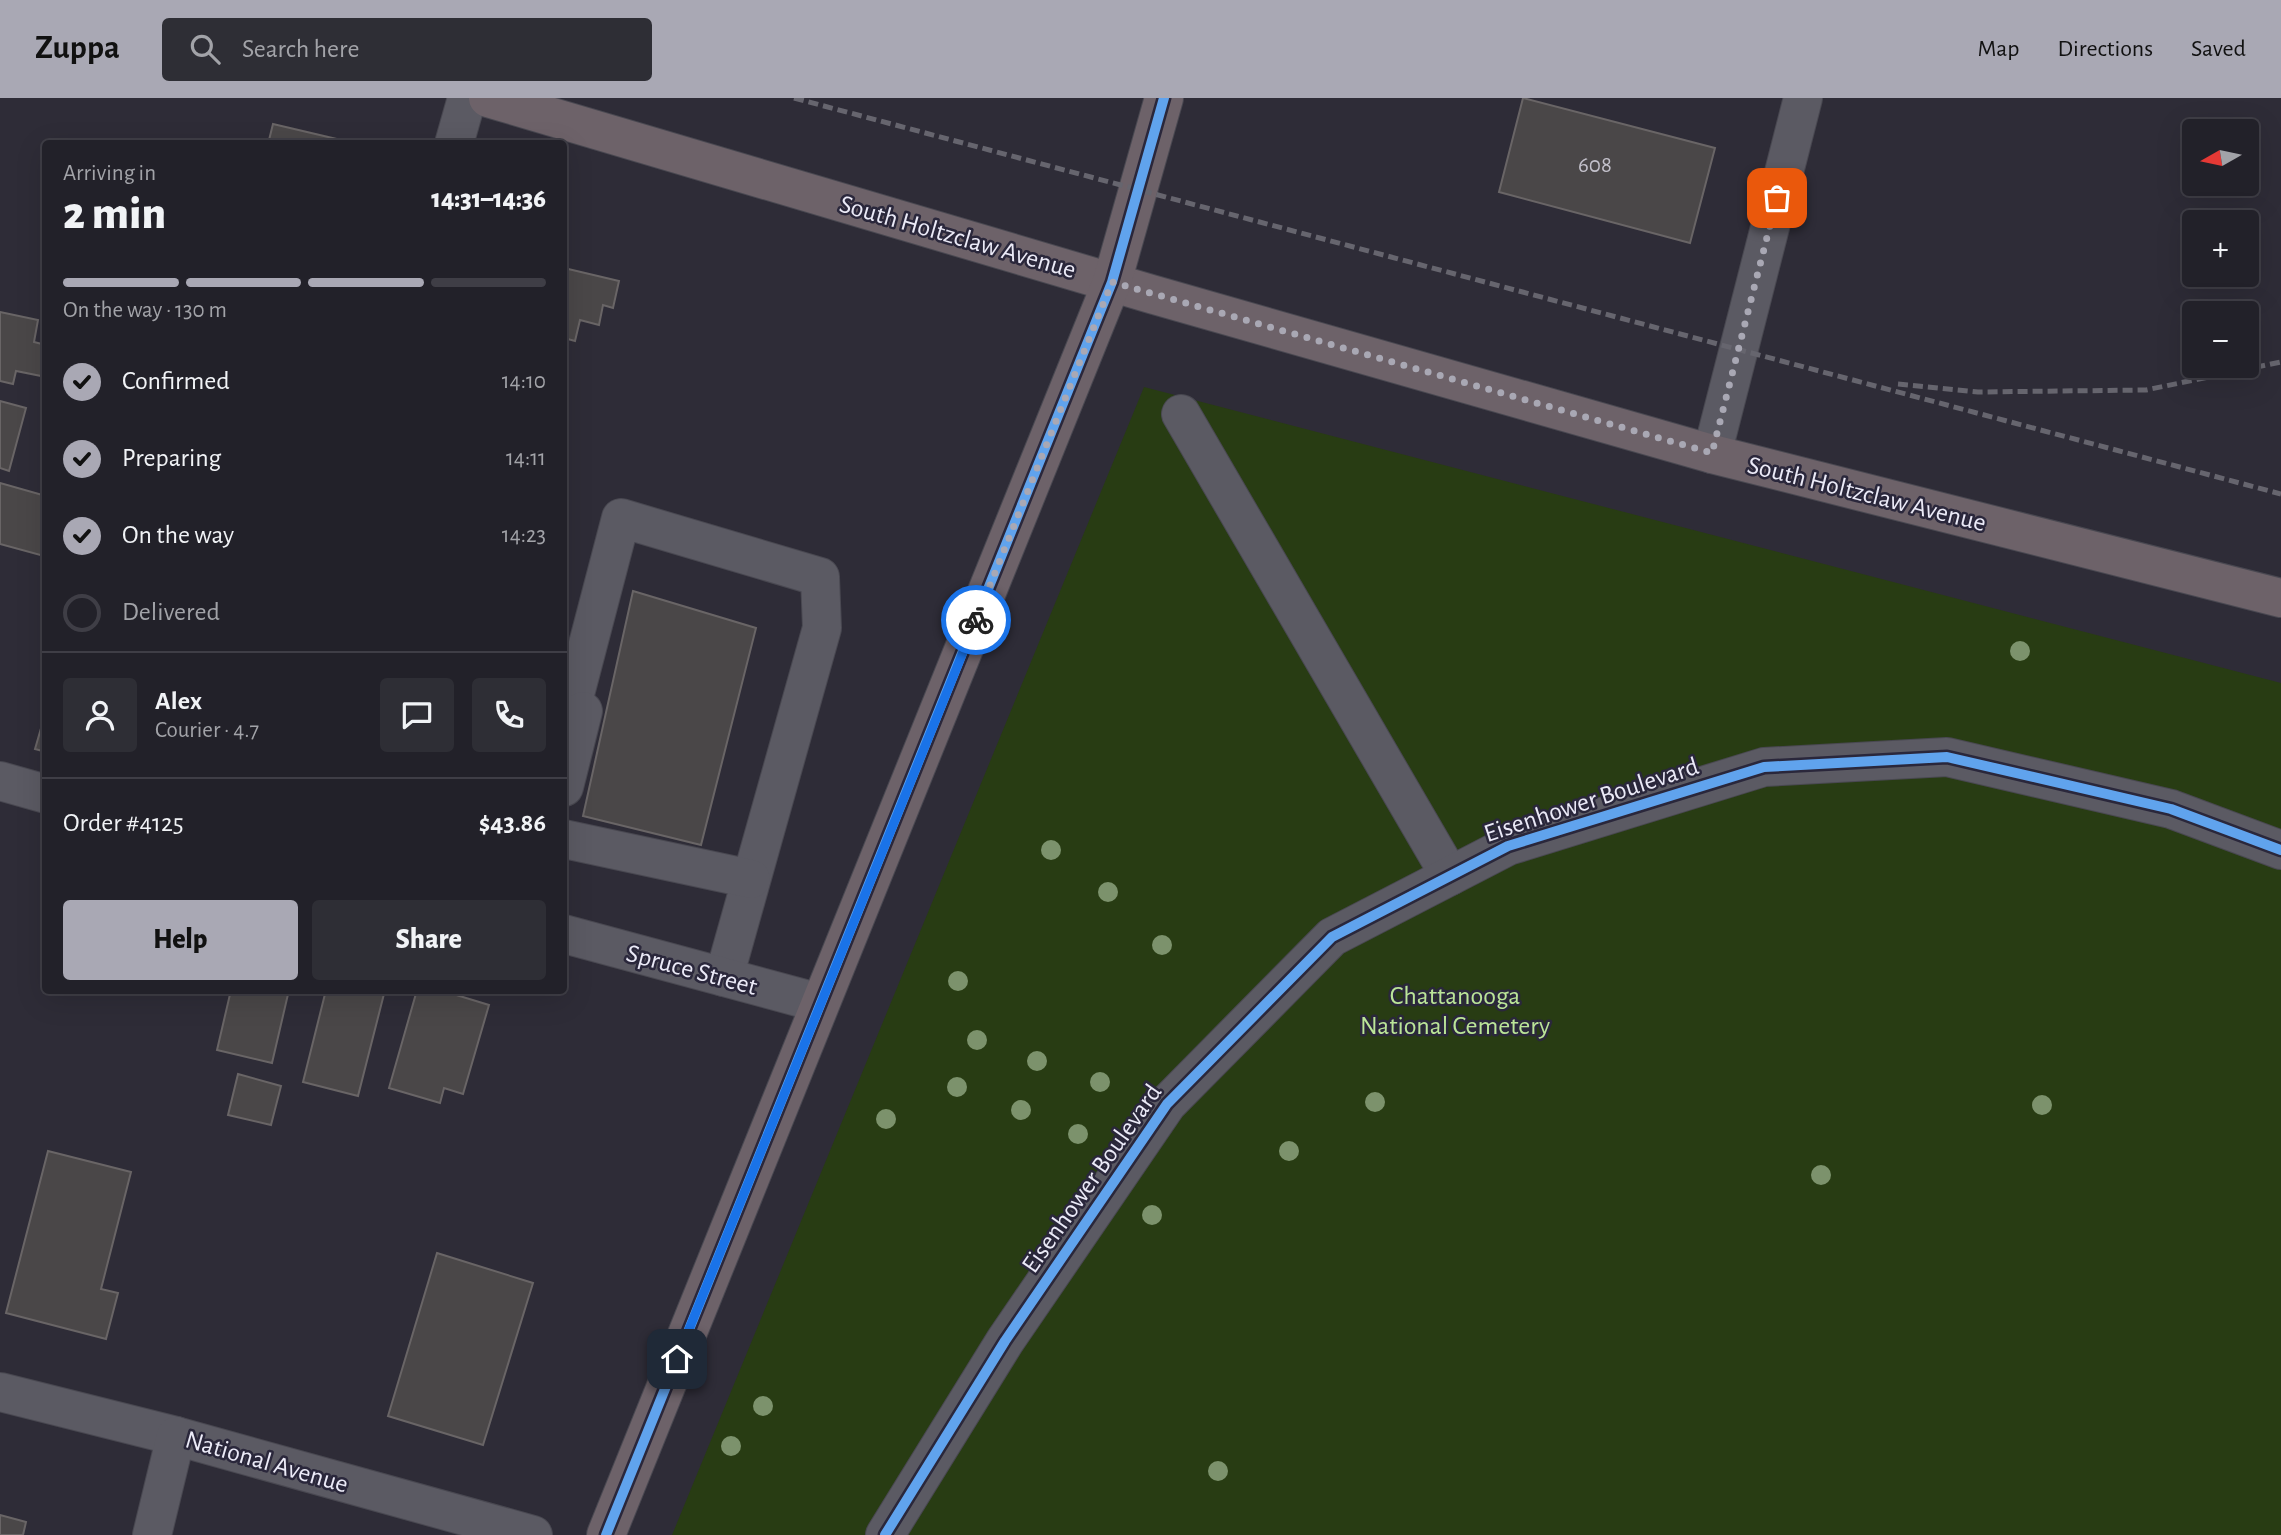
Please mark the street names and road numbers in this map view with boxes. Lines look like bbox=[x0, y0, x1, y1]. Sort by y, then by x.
street label: South Holtzclaw Avenue bbox=[837, 191, 1079, 283]
street label: South Holtzclaw Avenue bbox=[1745, 452, 1989, 536]
street label: Eisenhower Boulevard bbox=[1481, 753, 1702, 847]
street label: Spruce Street bbox=[623, 940, 760, 1000]
street label: Eisenhower Boulevard bbox=[1017, 1079, 1167, 1278]
street label: National Avenue bbox=[182, 1426, 351, 1498]

